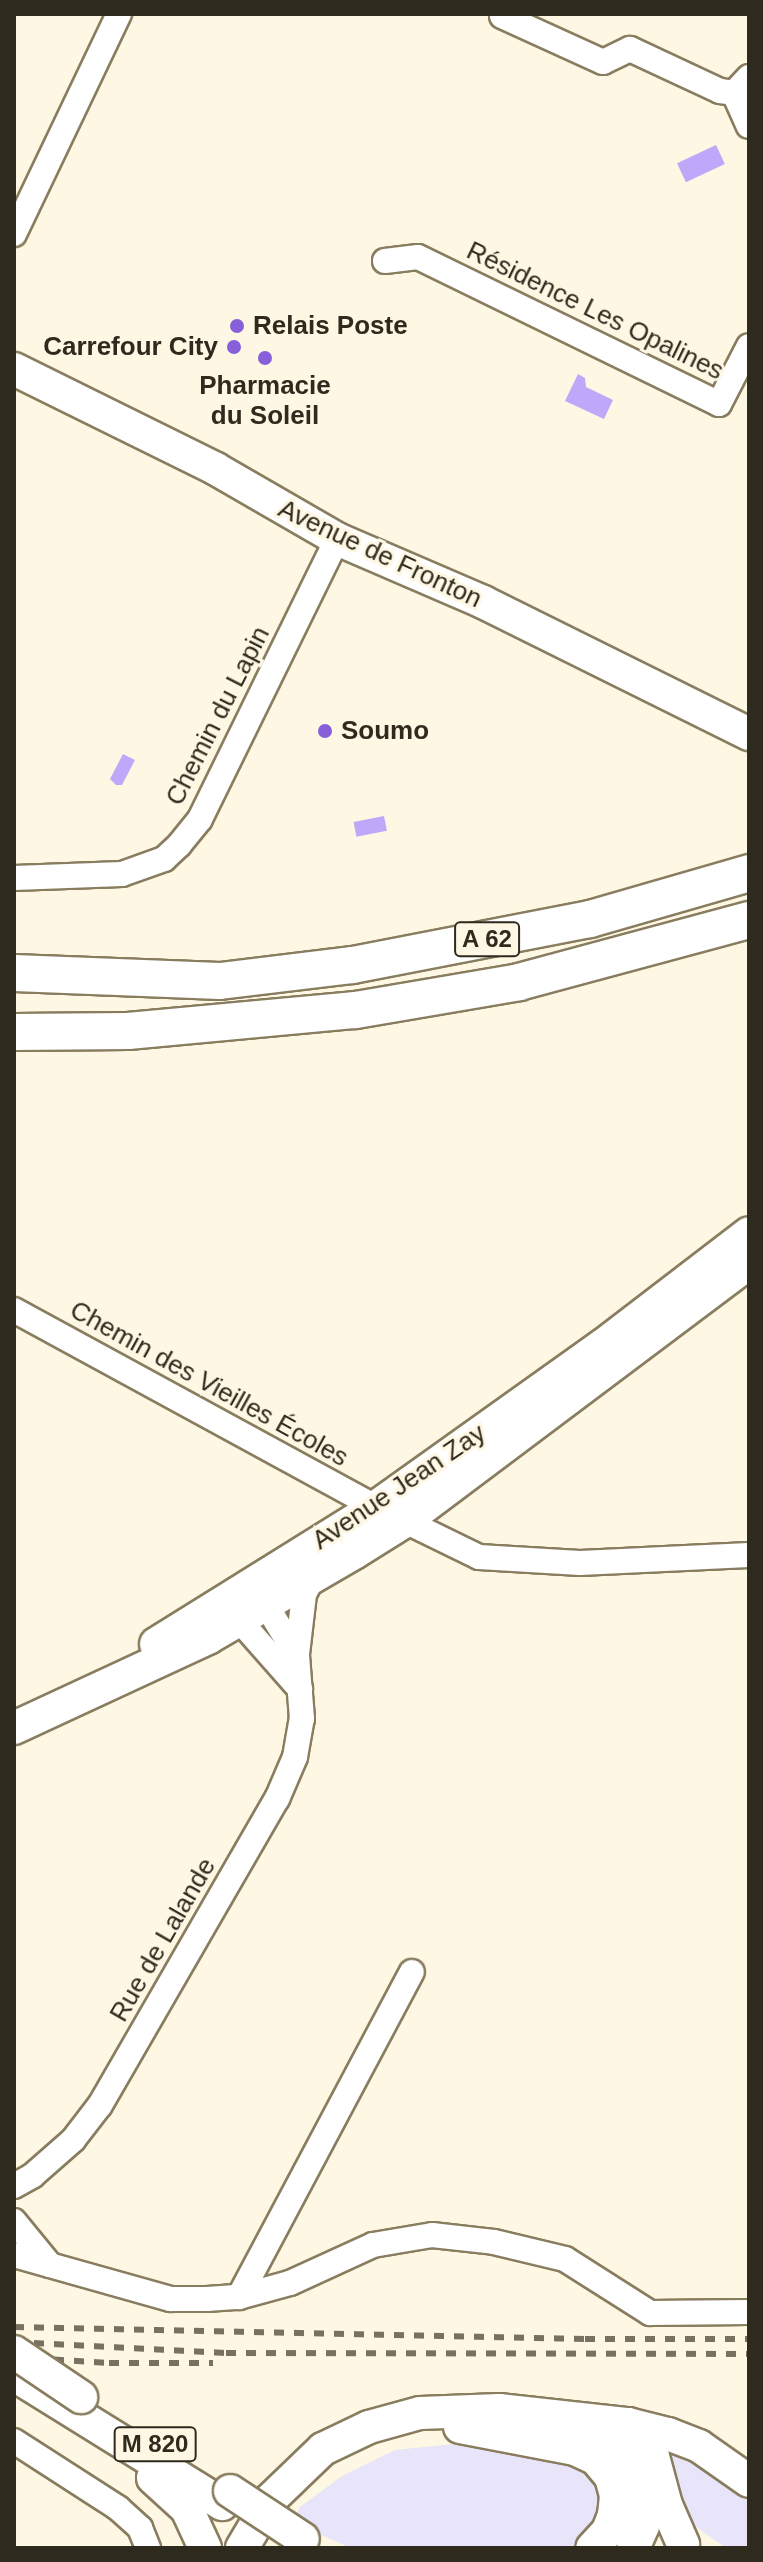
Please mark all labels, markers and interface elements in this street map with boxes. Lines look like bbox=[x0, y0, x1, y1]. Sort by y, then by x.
street label: Résidence Les Opalines bbox=[462, 235, 728, 387]
place label: Relais Poste bbox=[253, 310, 408, 342]
marker: Relais Poste bbox=[228, 317, 246, 335]
place label: Carrefour City bbox=[43, 331, 218, 363]
marker: Carrefour City bbox=[225, 338, 243, 356]
marker: Pharmacie du Soleil bbox=[256, 349, 274, 367]
place label: Pharmacie du Soleil bbox=[199, 370, 331, 432]
street label: Avenue de Fronton bbox=[273, 493, 487, 615]
street label: Chemin du Lapin bbox=[159, 621, 277, 811]
place label: Soumo bbox=[341, 715, 429, 747]
marker: Soumo bbox=[316, 722, 334, 740]
road number: A 62 bbox=[453, 919, 521, 959]
street label: Chemin des Vieilles Écoles bbox=[65, 1294, 353, 1474]
street label: Avenue Jean Zay bbox=[307, 1418, 491, 1556]
street label: Rue de Lalande bbox=[104, 1853, 222, 2027]
road number: M 820 bbox=[113, 2424, 197, 2464]

